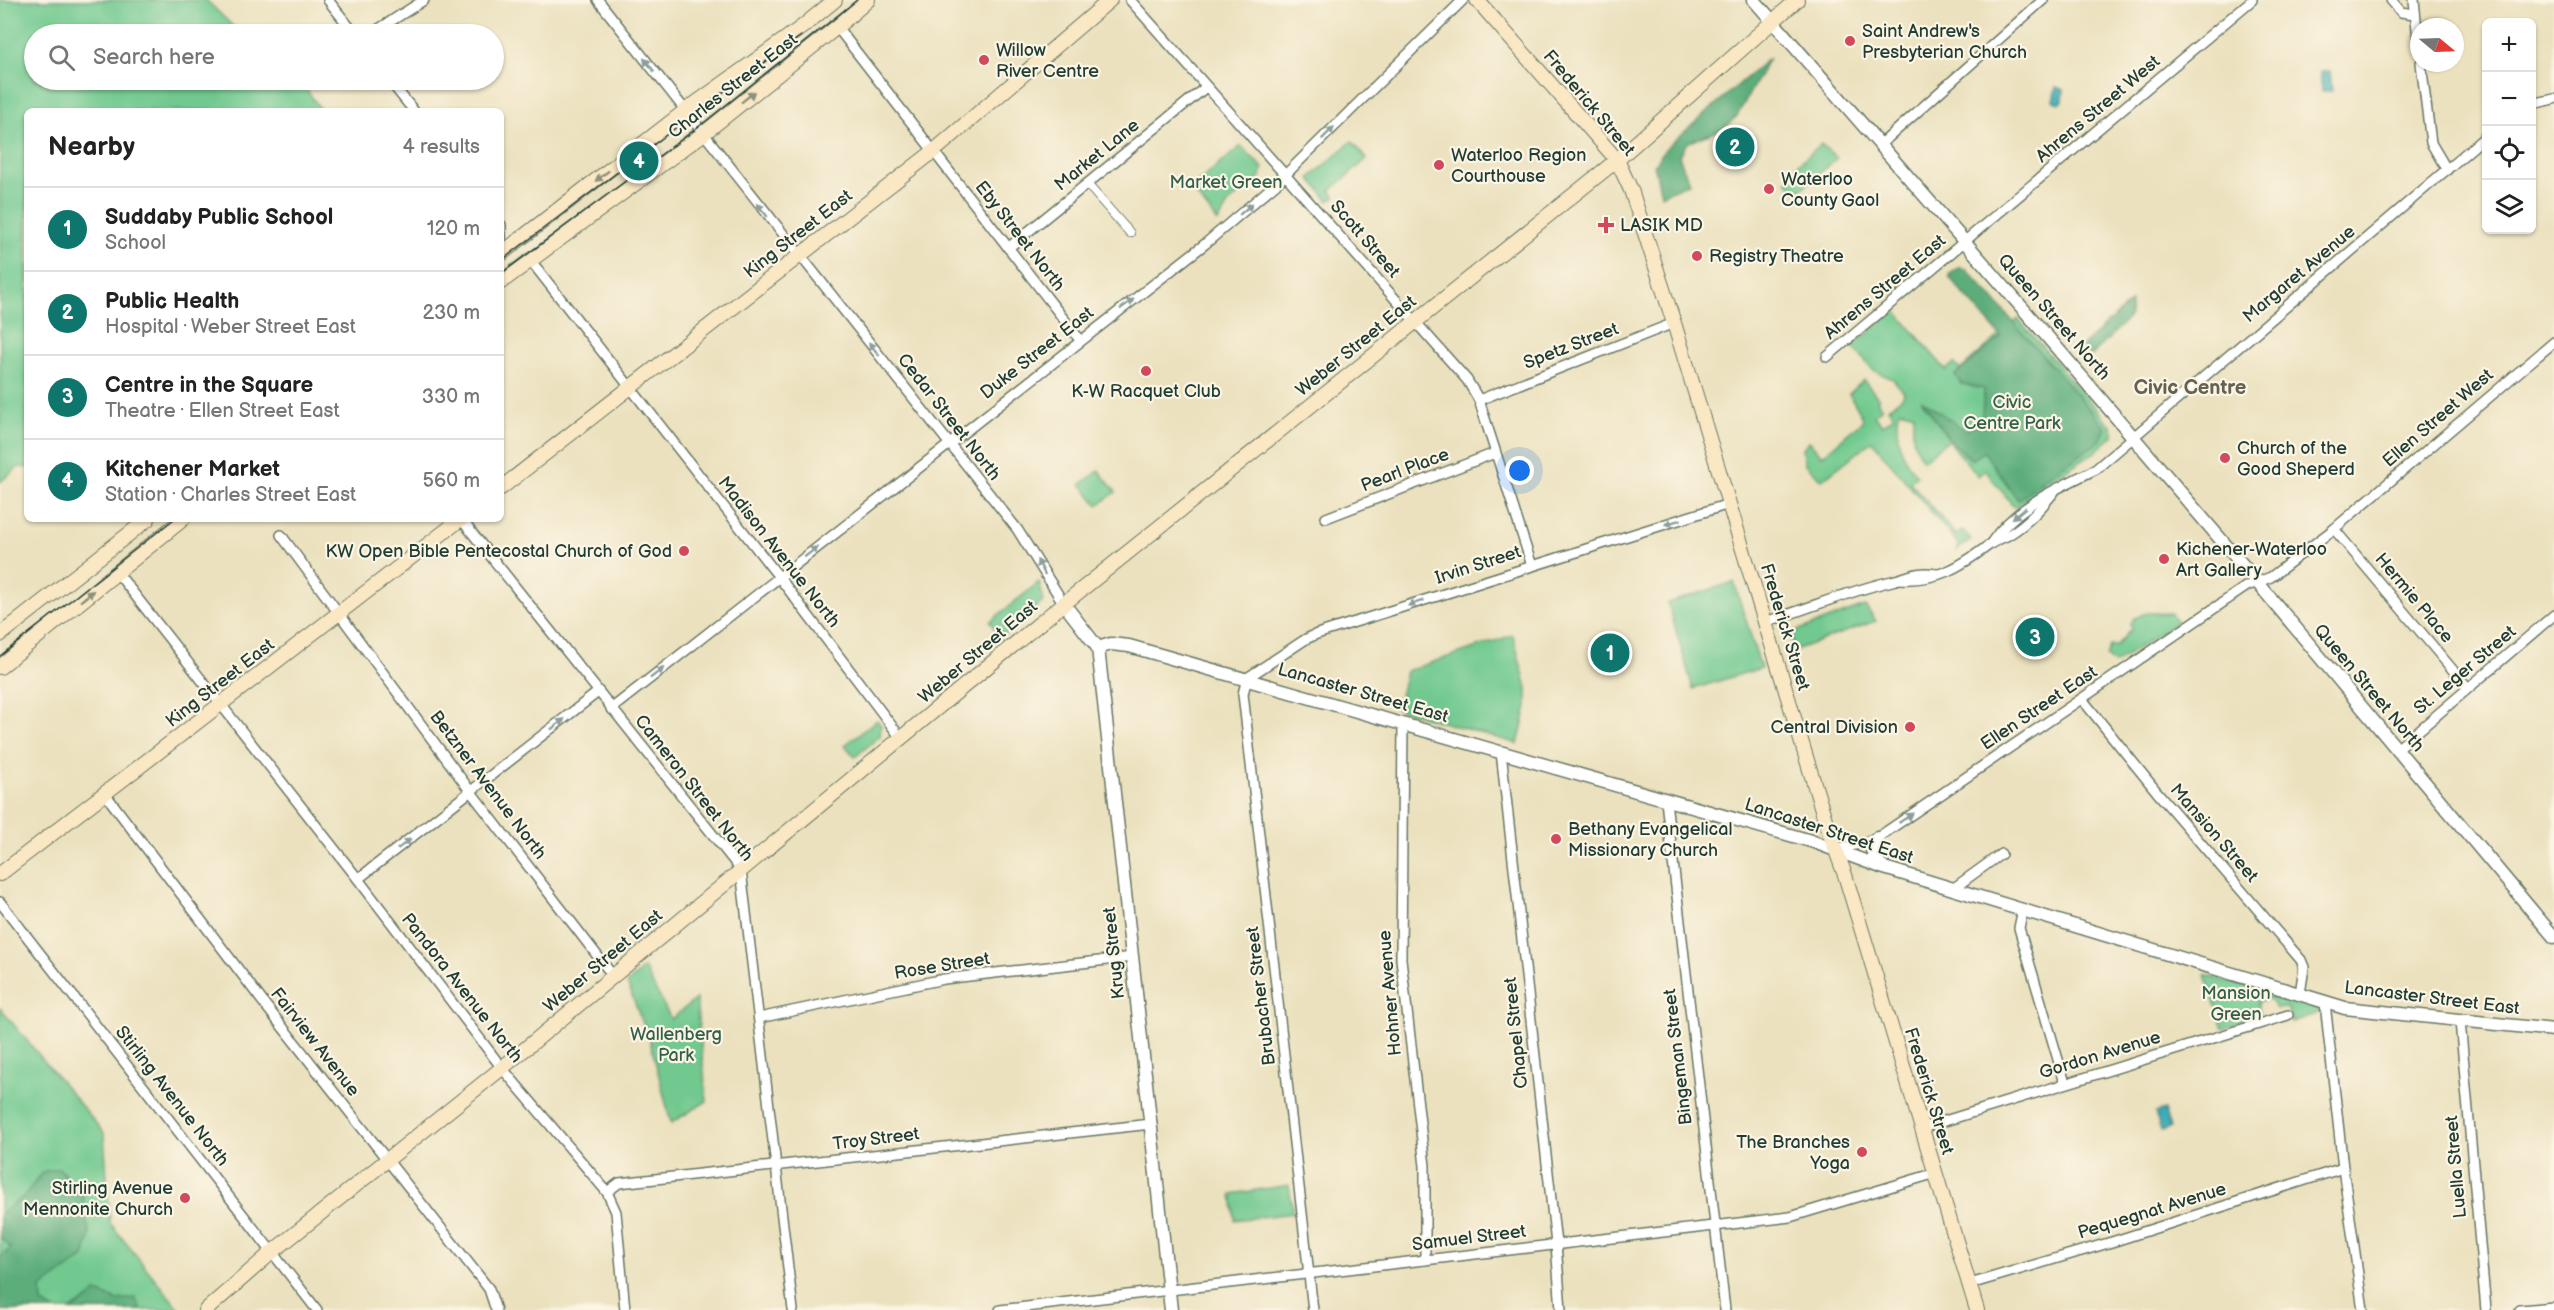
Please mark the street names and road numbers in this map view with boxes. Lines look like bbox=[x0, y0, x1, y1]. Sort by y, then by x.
street label: Charles Street East bbox=[664, 29, 802, 143]
street label: Frederick Street bbox=[1539, 46, 1640, 161]
street label: Ahrens Street West bbox=[2032, 51, 2165, 167]
street label: Market Lane bbox=[1051, 114, 1144, 195]
street label: Eby Street North bbox=[971, 177, 1069, 295]
street label: King Street East bbox=[740, 185, 857, 283]
street label: Scott Street bbox=[1326, 196, 1405, 282]
street label: Margaret Avenue bbox=[2239, 221, 2360, 327]
street label: Ahrens Street East bbox=[1820, 230, 1950, 344]
street label: Queen Street North bbox=[1994, 250, 2115, 384]
street label: Weber Street East bbox=[1292, 291, 1421, 401]
street label: Duke Street East bbox=[976, 302, 1098, 404]
street label: Spetz Street bbox=[1521, 318, 1622, 374]
street label: Cedar Street North bbox=[893, 349, 1005, 485]
street label: Ellen Street West bbox=[2379, 364, 2498, 472]
street label: Pearl Place bbox=[1358, 444, 1452, 496]
street label: Madison Avenue North bbox=[714, 472, 844, 632]
street label: Irvin Street bbox=[1432, 541, 1524, 589]
street label: Hermie Place bbox=[2370, 549, 2458, 647]
street label: Frederick Street bbox=[1756, 561, 1814, 693]
street label: Weber Street East bbox=[914, 596, 1042, 708]
street label: Queen Street North bbox=[2309, 620, 2429, 756]
street label: St. Leger Street bbox=[2410, 621, 2521, 719]
street label: King Street East bbox=[162, 634, 279, 732]
street label: Lancaster Street East bbox=[1275, 659, 1451, 728]
street label: Ellen Street East bbox=[1977, 661, 2102, 755]
street label: Betzner Avenue North bbox=[425, 707, 551, 863]
street label: Cameron Street North bbox=[630, 711, 758, 865]
street label: Mansion Street bbox=[2166, 780, 2263, 887]
street label: Lancaster Street East bbox=[1742, 794, 1917, 868]
street label: Weber Street East bbox=[539, 905, 667, 1017]
street label: Krug Street bbox=[1099, 905, 1129, 1000]
street label: Pandora Avenue North bbox=[397, 909, 527, 1067]
street label: Brubacher Street bbox=[1242, 925, 1280, 1067]
street label: Hohner Avenue bbox=[1374, 929, 1406, 1057]
street label: Rose Street bbox=[893, 948, 992, 984]
street label: Chapel Street bbox=[1500, 976, 1532, 1090]
street label: Lancaster Street East bbox=[2343, 977, 2521, 1019]
street label: Fairview Avenue bbox=[266, 984, 364, 1101]
street label: Bingeman Street bbox=[1659, 987, 1697, 1126]
street label: Stirling Avenue North bbox=[111, 1022, 233, 1170]
street label: Frederick Street bbox=[1900, 1025, 1958, 1157]
street label: Gordon Avenue bbox=[2037, 1026, 2164, 1083]
street label: Luella Street bbox=[2441, 1114, 2471, 1219]
street label: Troy Street bbox=[832, 1123, 921, 1155]
street label: Pequegnat Avenue bbox=[2075, 1178, 2229, 1244]
street label: Samuel Street bbox=[1411, 1221, 1528, 1255]

